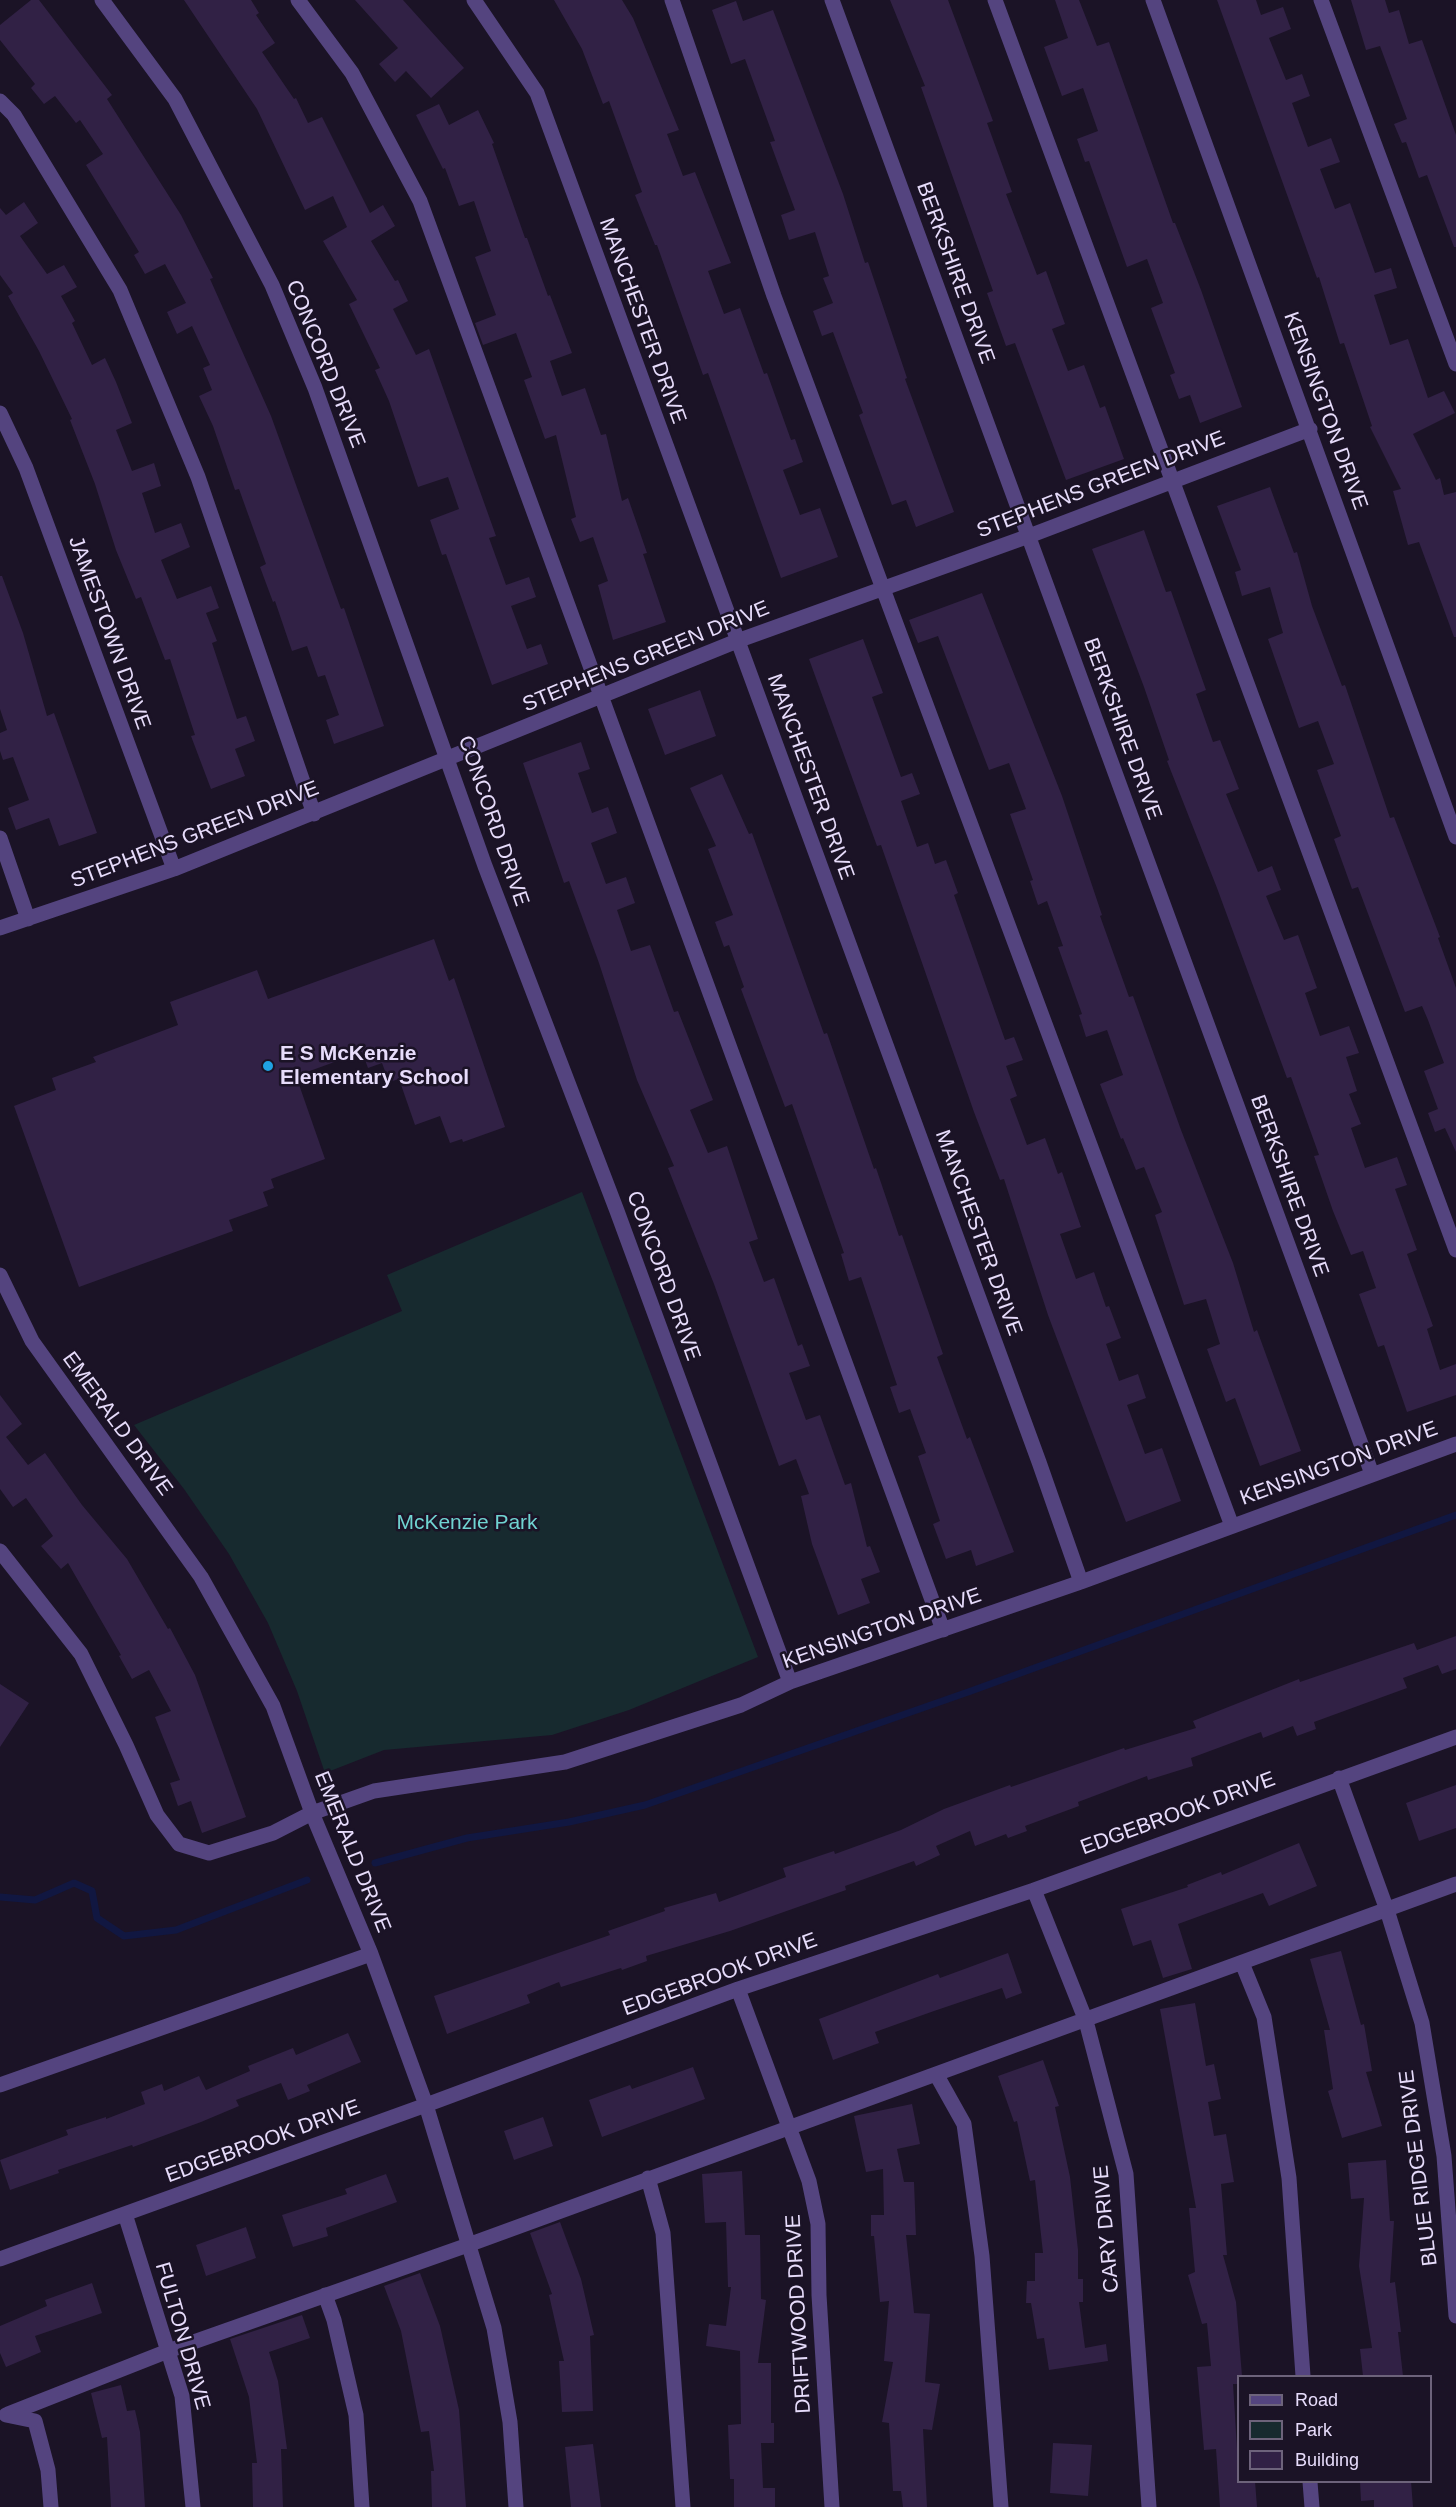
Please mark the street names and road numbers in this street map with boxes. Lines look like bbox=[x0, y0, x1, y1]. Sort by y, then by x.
street label: BERKSHIRE DRIVE bbox=[910, 179, 1000, 367]
street label: MANCHESTER DRIVE bbox=[593, 215, 691, 427]
street label: CONCORD DRIVE bbox=[280, 277, 370, 451]
street label: KENSINGTON DRIVE bbox=[1278, 309, 1372, 513]
street label: STEPHENS GREEN DRIVE bbox=[973, 426, 1229, 544]
street label: JAMESTOWN DRIVE bbox=[62, 533, 156, 733]
street label: STEPHENS GREEN DRIVE bbox=[519, 596, 773, 718]
street label: BERKSHIRE DRIVE bbox=[1077, 635, 1167, 823]
street label: MANCHESTER DRIVE bbox=[761, 671, 859, 883]
street label: CONCORD DRIVE bbox=[452, 733, 534, 909]
street label: STEPHENS GREEN DRIVE bbox=[67, 776, 323, 894]
street label: BERKSHIRE DRIVE bbox=[1244, 1092, 1334, 1280]
street label: MANCHESTER DRIVE bbox=[929, 1127, 1027, 1339]
street label: CONCORD DRIVE bbox=[621, 1188, 705, 1364]
street label: EMERALD DRIVE bbox=[56, 1347, 178, 1501]
street label: KENSINGTON DRIVE bbox=[1237, 1417, 1441, 1511]
street label: KENSINGTON DRIVE bbox=[779, 1583, 985, 1675]
street label: EDGEBROOK DRIVE bbox=[1077, 1767, 1279, 1861]
street label: EMERALD DRIVE bbox=[308, 1768, 396, 1936]
street label: EDGEBROOK DRIVE bbox=[619, 1928, 821, 2022]
street label: BLUE RIDGE DRIVE bbox=[1394, 2069, 1444, 2267]
street label: EDGEBROOK DRIVE bbox=[162, 2095, 364, 2189]
street label: CARY DRIVE bbox=[1089, 2164, 1125, 2294]
street label: DRIFTWOOD DRIVE bbox=[781, 2214, 817, 2414]
street label: FULTON DRIVE bbox=[149, 2259, 215, 2413]

